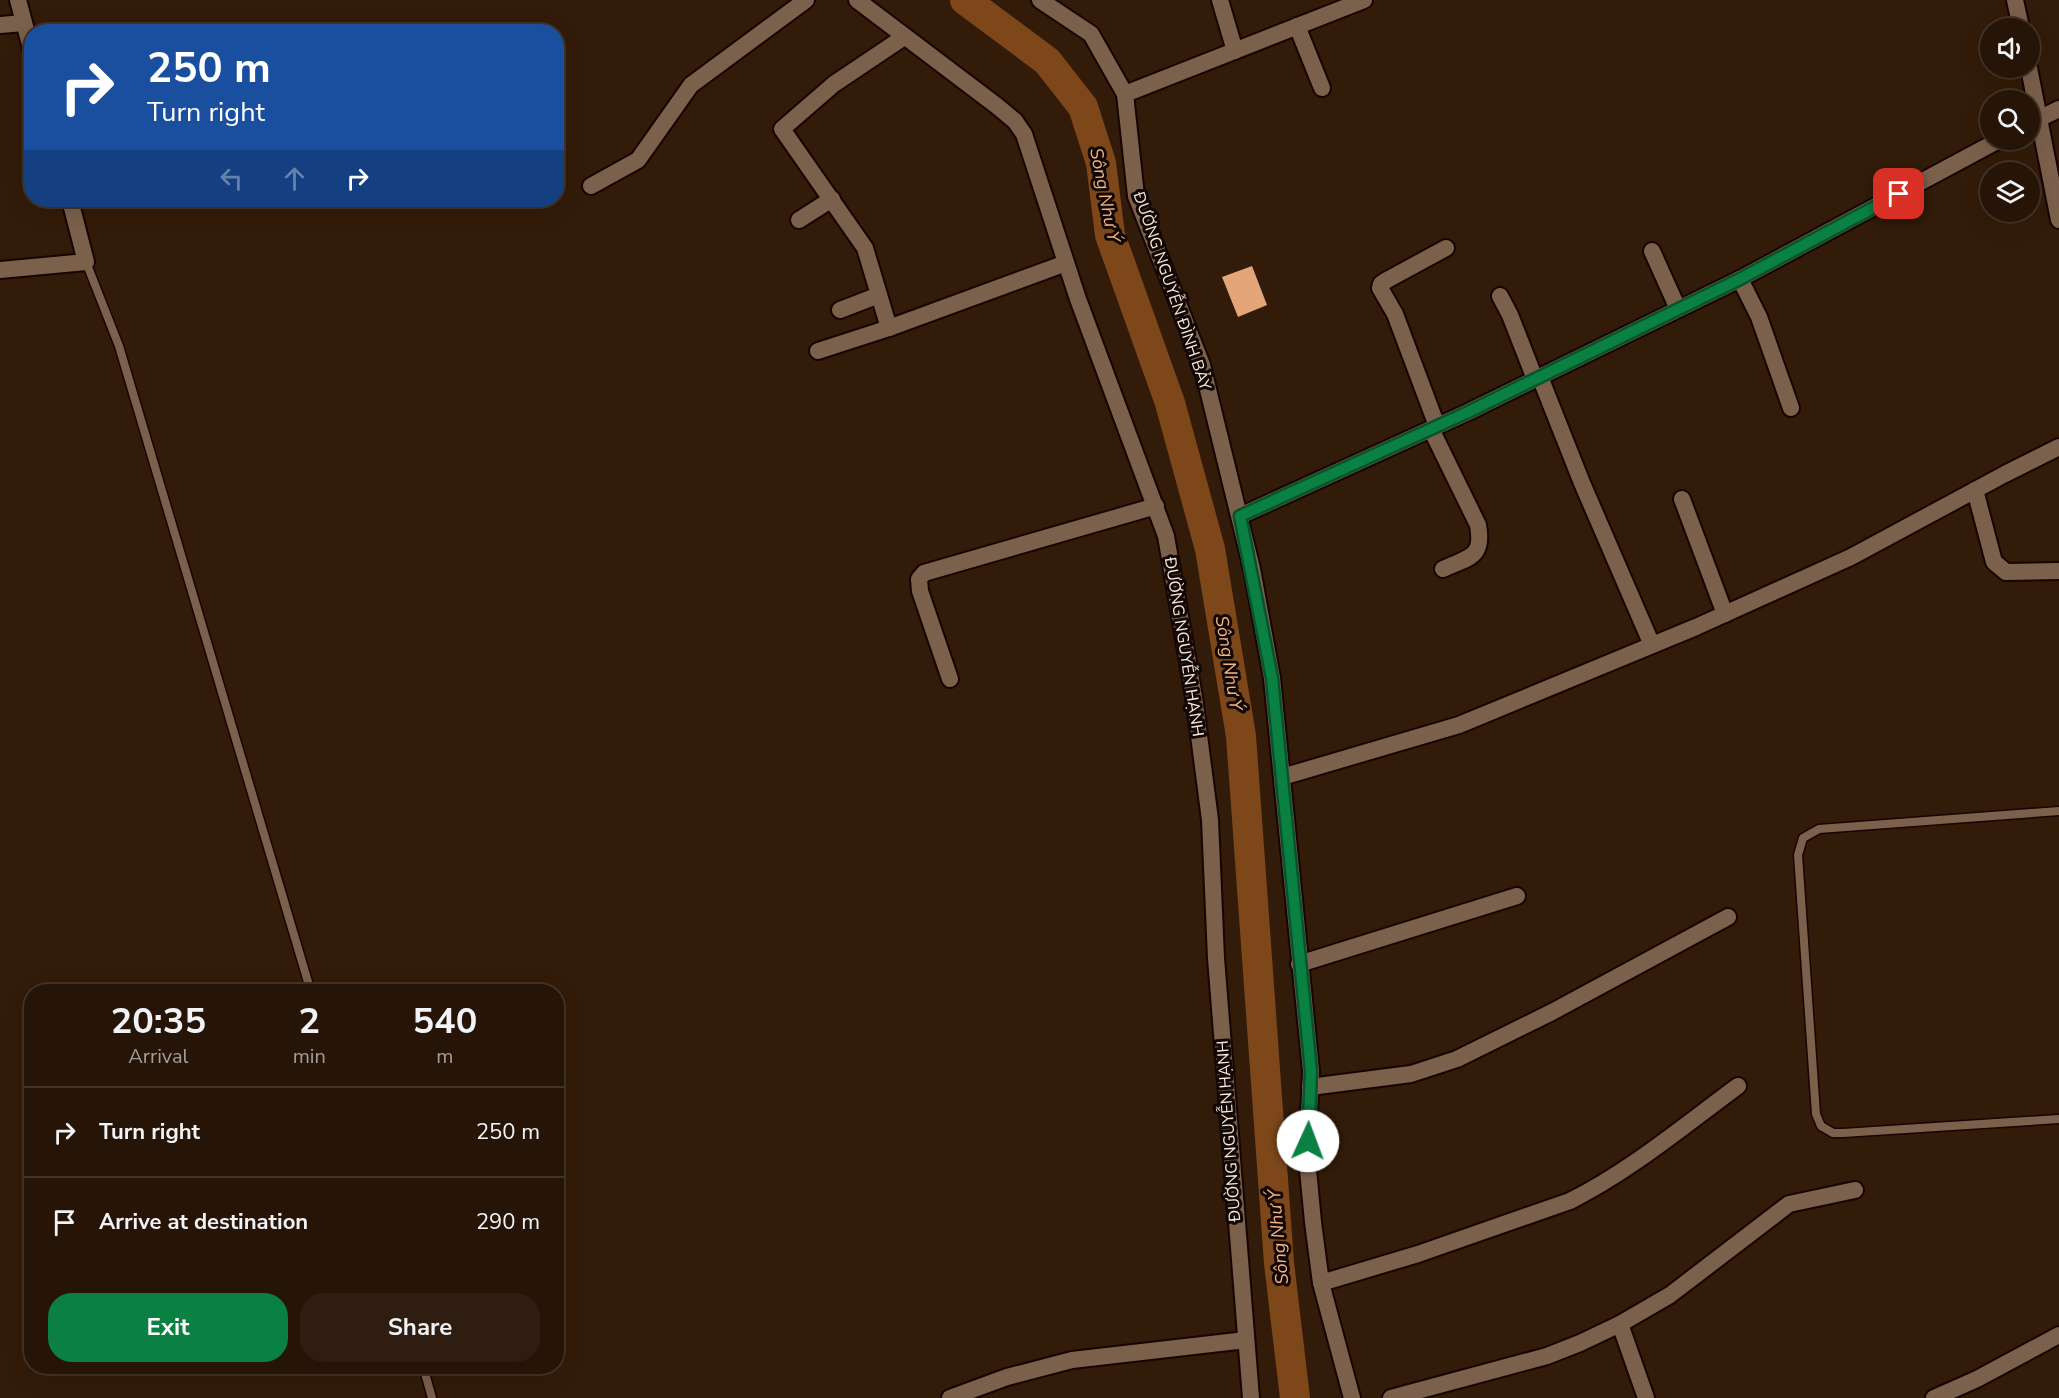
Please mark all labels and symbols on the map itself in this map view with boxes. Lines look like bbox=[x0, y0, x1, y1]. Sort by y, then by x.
water label: Sông Như Ý bbox=[1084, 146, 1126, 246]
pin bbox=[1873, 168, 1924, 219]
street label: ĐƯỜNG NGUYỄN ĐÌNH BẢY bbox=[1127, 188, 1217, 394]
street label: ĐƯỜNG NGUYỄN HẠNH bbox=[1159, 555, 1210, 738]
water label: Sông Như Ý bbox=[1210, 614, 1249, 714]
street label: ĐƯỜNG NGUYỄN HẠNH bbox=[1211, 1040, 1246, 1223]
position arrow bbox=[1276, 1109, 1340, 1173]
water label: Sông Như Ý bbox=[1262, 1186, 1294, 1286]

